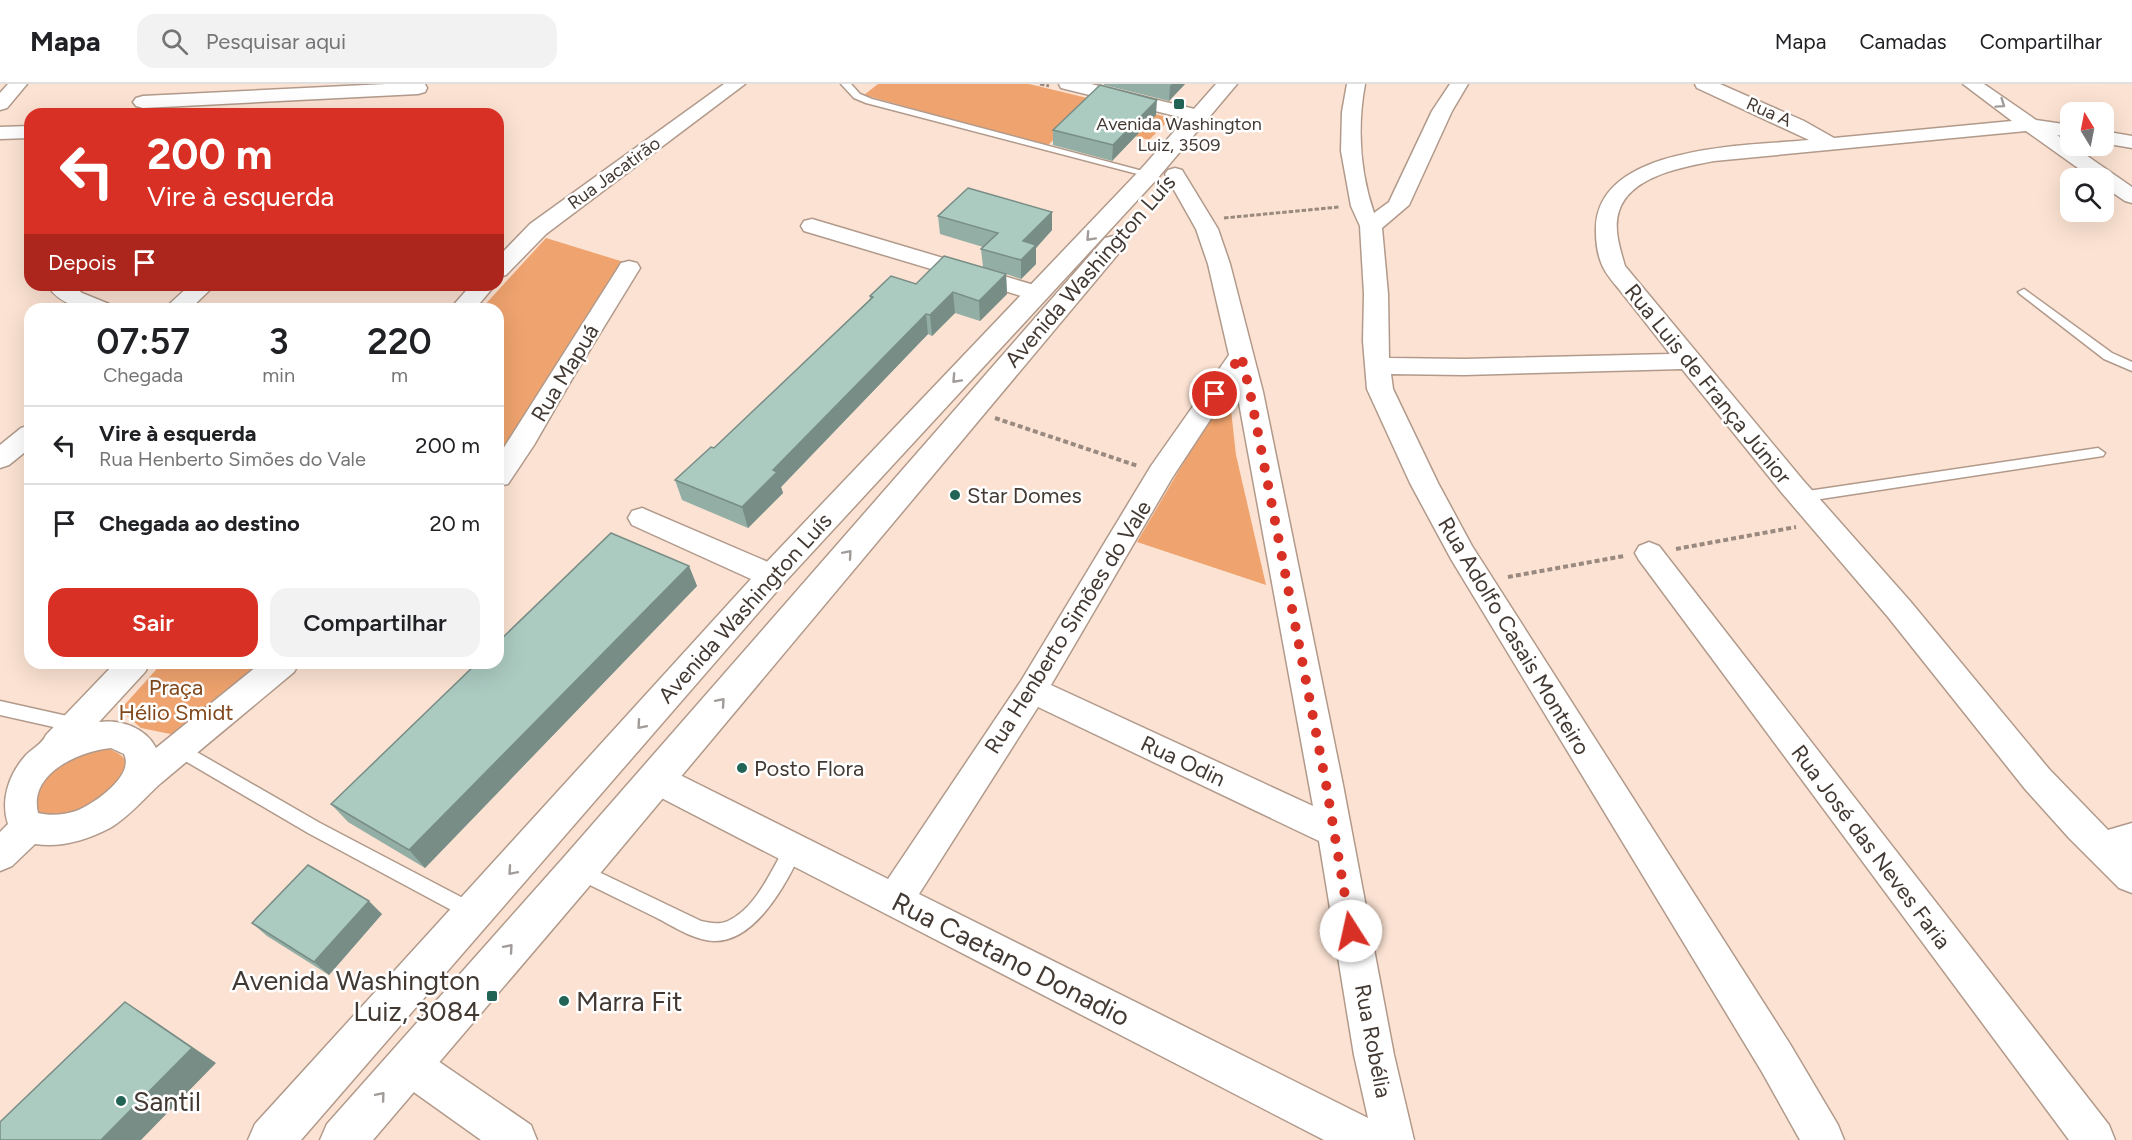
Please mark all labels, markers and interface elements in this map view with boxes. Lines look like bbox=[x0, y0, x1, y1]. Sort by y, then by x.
search box bbox=[137, 14, 557, 68]
text: Mapa bbox=[30, 24, 101, 58]
icon: search bbox=[158, 25, 191, 58]
text: Pesquisar aqui bbox=[206, 28, 346, 55]
text: Mapa bbox=[1775, 29, 1826, 54]
text: Camadas bbox=[1859, 29, 1947, 54]
text: Compartilhar bbox=[1980, 29, 2102, 54]
street label: Rua A bbox=[1743, 92, 1795, 132]
marker: Avenida Washington Luiz, 3509 bbox=[1172, 97, 1186, 111]
one-way arrow bbox=[1994, 97, 2005, 108]
north arrow bbox=[2060, 102, 2114, 156]
map controls bbox=[2060, 102, 2114, 222]
place label: Avenida Washington Luiz, 3509 bbox=[1096, 113, 1262, 156]
text: 200 m bbox=[147, 129, 272, 180]
icon: left bbox=[48, 132, 126, 210]
street label: Rua Jacatirão bbox=[563, 132, 665, 214]
button: search bbox=[2060, 168, 2114, 222]
street label: Avenida Washington Luís bbox=[999, 169, 1181, 373]
text: Vire à esquerda bbox=[147, 180, 334, 213]
one-way arrow bbox=[1086, 229, 1097, 240]
icon: arrive bbox=[128, 246, 161, 279]
text: Depois bbox=[48, 249, 116, 276]
street label: Rua Luis de França Júnior bbox=[1619, 278, 1797, 490]
street label: Rua Mapuá bbox=[525, 319, 605, 427]
text: 07:57 bbox=[96, 320, 190, 363]
text: 3 bbox=[269, 320, 289, 363]
text: 220 bbox=[367, 320, 432, 363]
text: Chegada bbox=[103, 363, 183, 387]
text: min bbox=[262, 363, 295, 387]
text: m bbox=[391, 363, 408, 387]
pin bbox=[1189, 368, 1240, 419]
one-way arrow bbox=[952, 372, 963, 383]
icon: arrive bbox=[1198, 377, 1231, 410]
text: Vire à esquerda bbox=[99, 420, 257, 447]
icon: left bbox=[48, 429, 81, 462]
text: 200 m bbox=[415, 432, 480, 459]
text: Rua Henberto Simões do Vale bbox=[99, 447, 366, 471]
place label: Star Domes bbox=[967, 482, 1082, 509]
marker: Star Domes bbox=[948, 488, 962, 502]
street label: Rua Henberto Simões do Vale bbox=[979, 495, 1157, 759]
icon: arrive bbox=[48, 507, 81, 540]
street label: Avenida Washington Luís bbox=[652, 507, 838, 709]
text: Chegada ao destino bbox=[99, 510, 300, 537]
text: 20 m bbox=[429, 510, 480, 537]
street label: Rua Adolfo Casais Monteiro bbox=[1432, 512, 1596, 760]
one-way arrow bbox=[841, 550, 852, 561]
button: Sair bbox=[48, 588, 258, 657]
button: Compartilhar bbox=[270, 588, 480, 657]
park label: Praça Hélio Smidt bbox=[118, 674, 234, 726]
one-way arrow bbox=[714, 698, 725, 709]
one-way arrow bbox=[637, 718, 648, 729]
street label: Rua Odin bbox=[1136, 730, 1230, 792]
street label: Rua José das Neves Faria bbox=[1785, 740, 1957, 954]
place label: Posto Flora bbox=[754, 755, 864, 782]
marker: Posto Flora bbox=[735, 761, 749, 775]
one-way arrow bbox=[508, 864, 519, 875]
street label: Rua Caetano Donadio bbox=[887, 885, 1135, 1033]
position arrow bbox=[1319, 899, 1383, 963]
one-way arrow bbox=[501, 944, 512, 955]
place label: Avenida Washington Luiz, 3084 bbox=[232, 964, 480, 1028]
street label: Rua Robélia bbox=[1349, 982, 1397, 1100]
place label: Marra Fit bbox=[576, 985, 682, 1018]
marker: Avenida Washington Luiz, 3084 bbox=[485, 989, 499, 1003]
marker: Marra Fit bbox=[557, 994, 571, 1008]
place label: Santil bbox=[133, 1085, 201, 1118]
one-way arrow bbox=[373, 1091, 384, 1102]
marker: Santil bbox=[114, 1094, 128, 1108]

